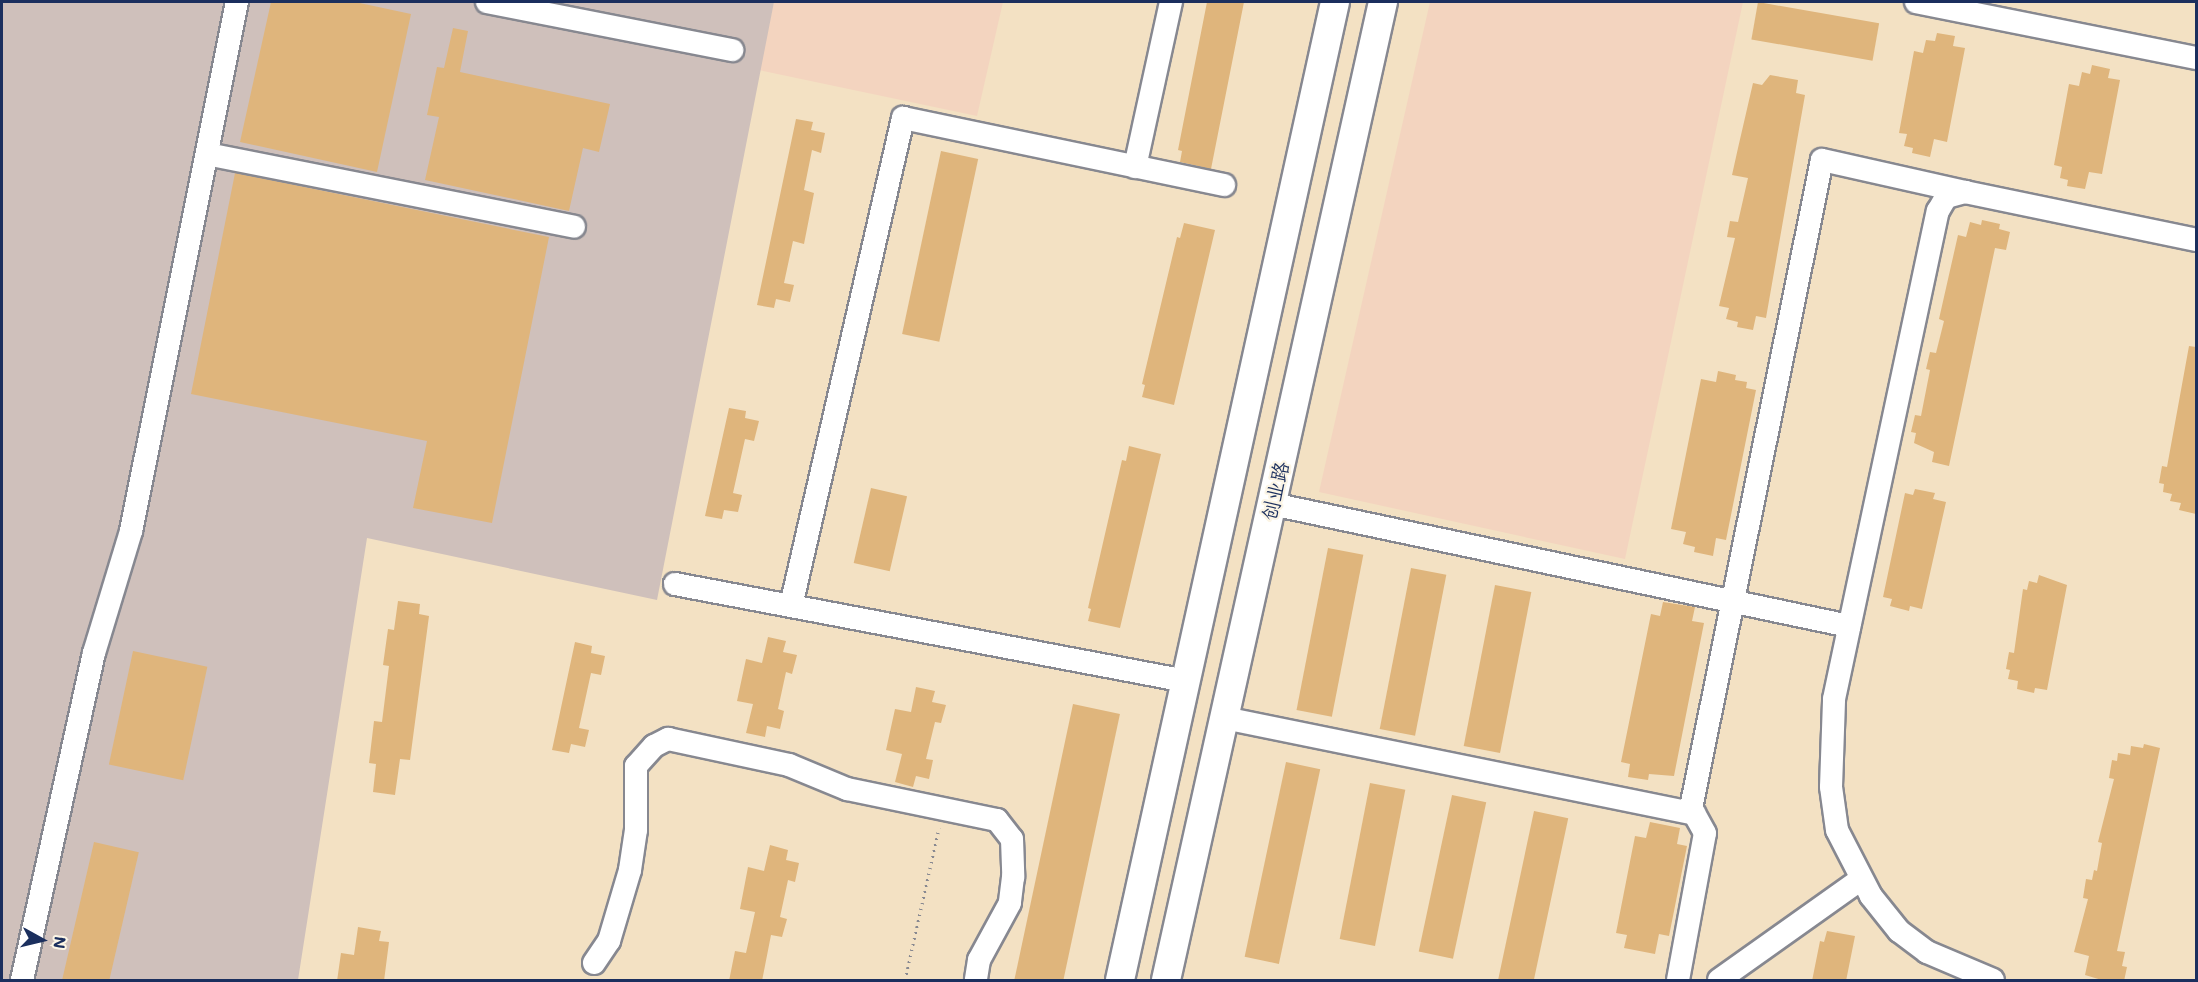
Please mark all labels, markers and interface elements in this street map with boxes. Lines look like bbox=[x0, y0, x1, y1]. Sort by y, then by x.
street label: 创业路 bbox=[1257, 459, 1293, 523]
north arrow bbox=[12, 910, 72, 970]
text: N bbox=[49, 935, 72, 950]

